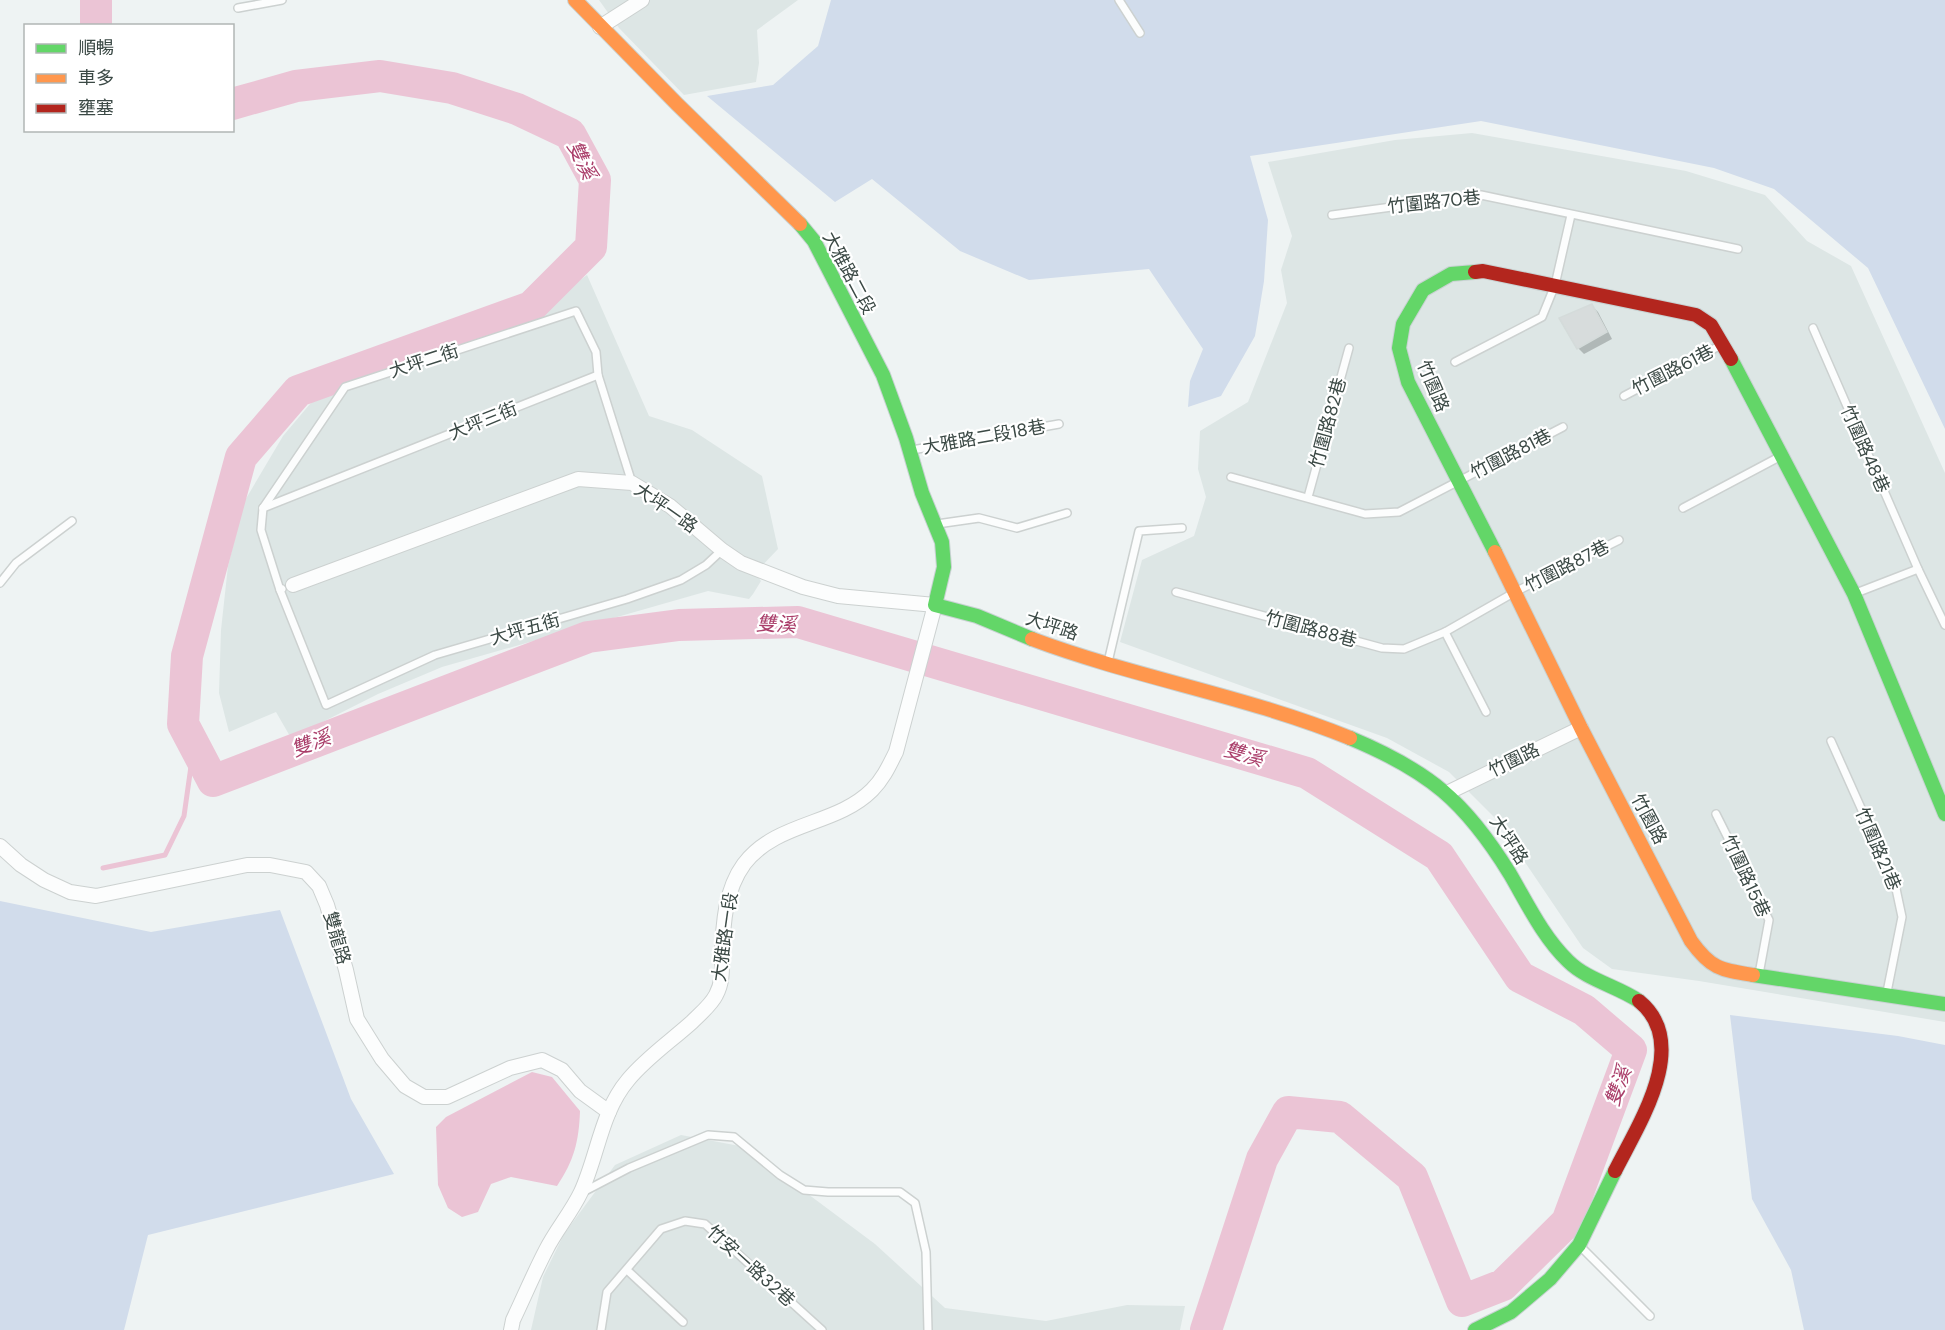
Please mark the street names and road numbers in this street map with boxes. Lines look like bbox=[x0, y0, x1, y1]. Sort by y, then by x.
street label: 竹圍路70巷 bbox=[1386, 185, 1482, 219]
street label: 大雅路二段 bbox=[817, 228, 881, 318]
street label: 大坪二街 bbox=[386, 338, 462, 384]
street label: 竹圍路61巷 bbox=[1628, 339, 1718, 401]
street label: 竹園路 bbox=[1411, 356, 1455, 416]
street label: 竹圍路82巷 bbox=[1304, 375, 1352, 471]
street label: 大坪三街 bbox=[445, 396, 521, 446]
street label: 竹圍路48巷 bbox=[1835, 401, 1895, 497]
street label: 大雅路二段18巷 bbox=[921, 414, 1047, 460]
street label: 竹圍路81巷 bbox=[1466, 423, 1556, 485]
street label: 大坪一路 bbox=[630, 478, 702, 538]
street label: 竹圍路87巷 bbox=[1521, 534, 1613, 598]
street label: 竹圍路88巷 bbox=[1263, 605, 1359, 653]
street label: 大坪路 bbox=[1023, 606, 1081, 646]
street label: 大坪五街 bbox=[487, 608, 563, 650]
street label: 竹圍路 bbox=[1484, 737, 1544, 783]
street label: 竹園路 bbox=[1626, 790, 1672, 848]
street label: 竹圍路21巷 bbox=[1850, 804, 1906, 894]
street label: 大坪路 bbox=[1484, 811, 1534, 869]
street label: 竹圍路15巷 bbox=[1716, 831, 1776, 921]
street label: 大雅路一段 bbox=[707, 891, 743, 983]
street label: 雙龍路 bbox=[318, 909, 356, 967]
street label: 竹安一路32巷 bbox=[702, 1220, 800, 1312]

